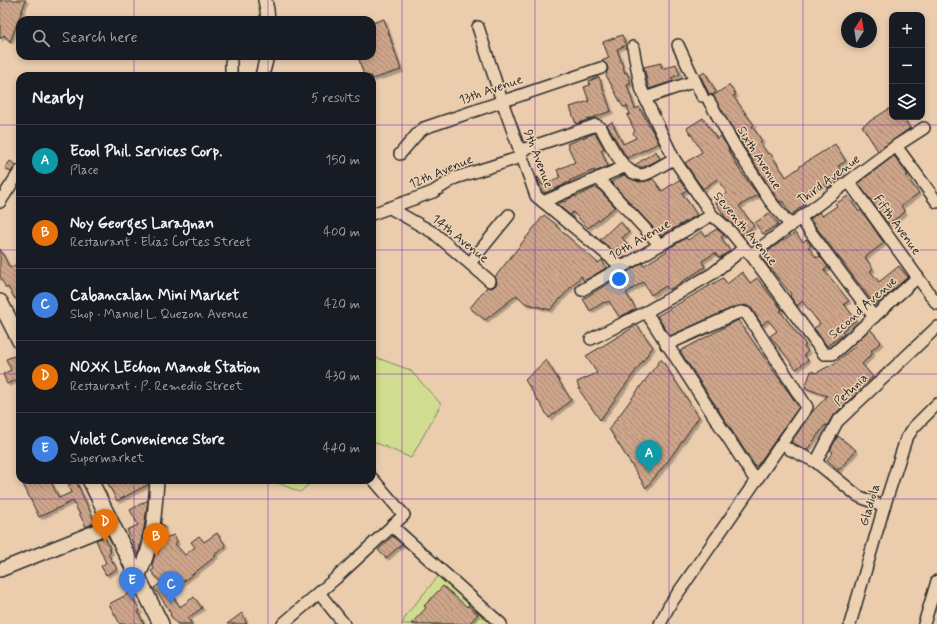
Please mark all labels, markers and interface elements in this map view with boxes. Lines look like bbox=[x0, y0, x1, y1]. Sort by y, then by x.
north arrow bbox=[841, 12, 877, 48]
map controls bbox=[889, 12, 925, 120]
button: + bbox=[889, 12, 925, 48]
search box bbox=[16, 16, 376, 60]
icon: search bbox=[30, 27, 52, 49]
text: Search here bbox=[62, 28, 138, 48]
button: − bbox=[889, 48, 925, 84]
street label: 13th Avenue bbox=[457, 71, 525, 109]
button: layers bbox=[889, 84, 925, 120]
text: Nearby bbox=[32, 87, 84, 109]
text: 5 results bbox=[311, 90, 360, 107]
street label: Sixth Avenue bbox=[733, 123, 785, 193]
street label: 9th Avenue bbox=[519, 127, 557, 191]
text: Ecool Phil. Services Corp. bbox=[70, 142, 222, 162]
street label: 12th Avenue bbox=[406, 151, 476, 193]
street label: Third Avenue bbox=[794, 151, 864, 209]
text: A bbox=[41, 152, 49, 169]
text: 150 m bbox=[326, 152, 360, 169]
text: Place bbox=[70, 162, 99, 179]
street label: Seventh Avenue bbox=[709, 189, 781, 269]
street label: Fifth Avenue bbox=[869, 191, 925, 259]
street label: 14th Avenue bbox=[428, 211, 492, 267]
text: Noy Georges Laragnan bbox=[70, 214, 214, 234]
street label: 10th Avenue bbox=[606, 216, 674, 264]
text: B bbox=[41, 224, 49, 241]
text: 400 m bbox=[323, 224, 360, 241]
text: Restaurant · Elias Cortes Street bbox=[70, 234, 251, 251]
your location bbox=[609, 269, 629, 289]
street label: Second Avenue bbox=[825, 273, 901, 343]
text: Cabancalan Mini Market bbox=[70, 286, 239, 306]
text: C bbox=[40, 296, 50, 313]
text: 420 m bbox=[324, 296, 360, 313]
text: Shop · Manuel L. Quezon Avenue bbox=[70, 306, 248, 323]
text: NOXX LEchon Manok Station bbox=[70, 358, 260, 378]
text: D bbox=[41, 368, 49, 385]
text: 430 m bbox=[325, 368, 360, 385]
street label: Petunia bbox=[830, 370, 872, 410]
text: Restaurant · P. Remedio Street bbox=[70, 378, 243, 395]
text: Violet Convenience Store bbox=[70, 430, 225, 450]
text: E bbox=[41, 440, 49, 457]
text: 440 m bbox=[323, 440, 360, 457]
pin: A bbox=[636, 440, 662, 473]
text: Supermarket bbox=[70, 450, 144, 467]
street label: Gladiola bbox=[856, 482, 885, 528]
pin: D bbox=[92, 509, 118, 542]
pin: B bbox=[143, 523, 169, 556]
pin: E bbox=[119, 567, 145, 600]
pin: C bbox=[158, 571, 184, 604]

